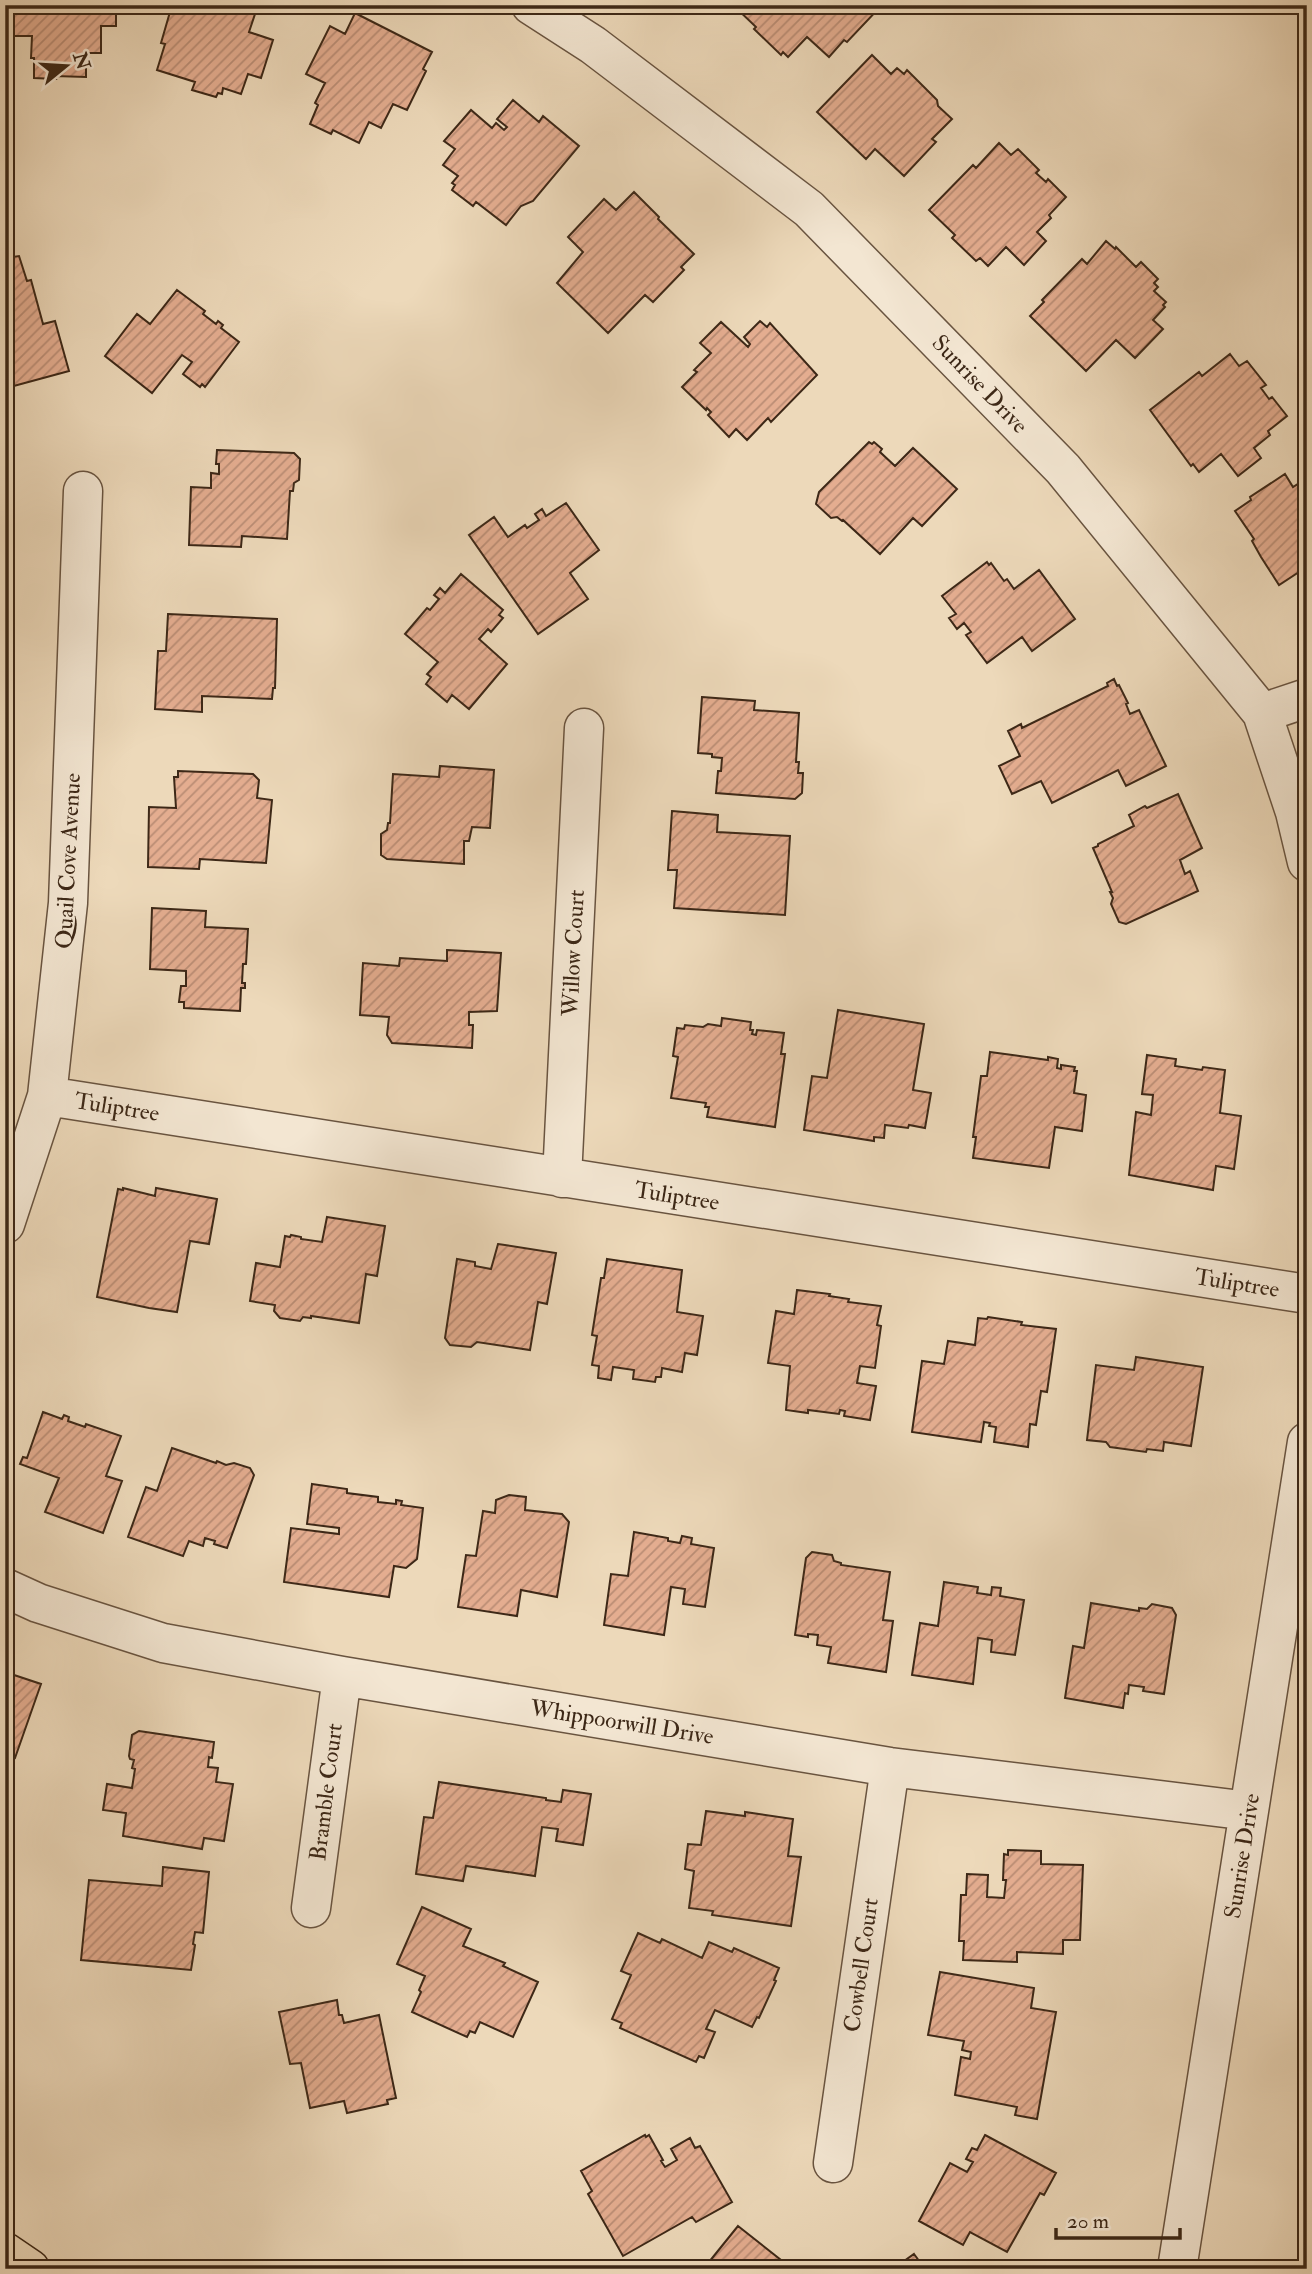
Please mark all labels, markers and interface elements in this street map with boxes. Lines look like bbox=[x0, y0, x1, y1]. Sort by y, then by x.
north arrow bbox=[32, 32, 102, 102]
text: N bbox=[67, 48, 96, 74]
street label: Sunrise Drive bbox=[926, 329, 1035, 440]
street label: Quail Cove Avenue bbox=[49, 772, 87, 950]
street label: Willow Court bbox=[555, 889, 591, 1018]
street label: Tuliptree bbox=[72, 1086, 162, 1129]
street label: Tuliptree bbox=[632, 1175, 722, 1218]
street label: Tuliptree bbox=[1192, 1262, 1282, 1305]
street label: Whippoorwill Drive bbox=[527, 1693, 716, 1752]
street label: Bramble Court bbox=[303, 1722, 349, 1862]
street label: Sunrise Drive bbox=[1218, 1791, 1266, 1921]
street label: Cowbell Court bbox=[837, 1896, 885, 2034]
scale bar bbox=[1056, 2197, 1181, 2241]
text: 20 m bbox=[1067, 2208, 1109, 2235]

